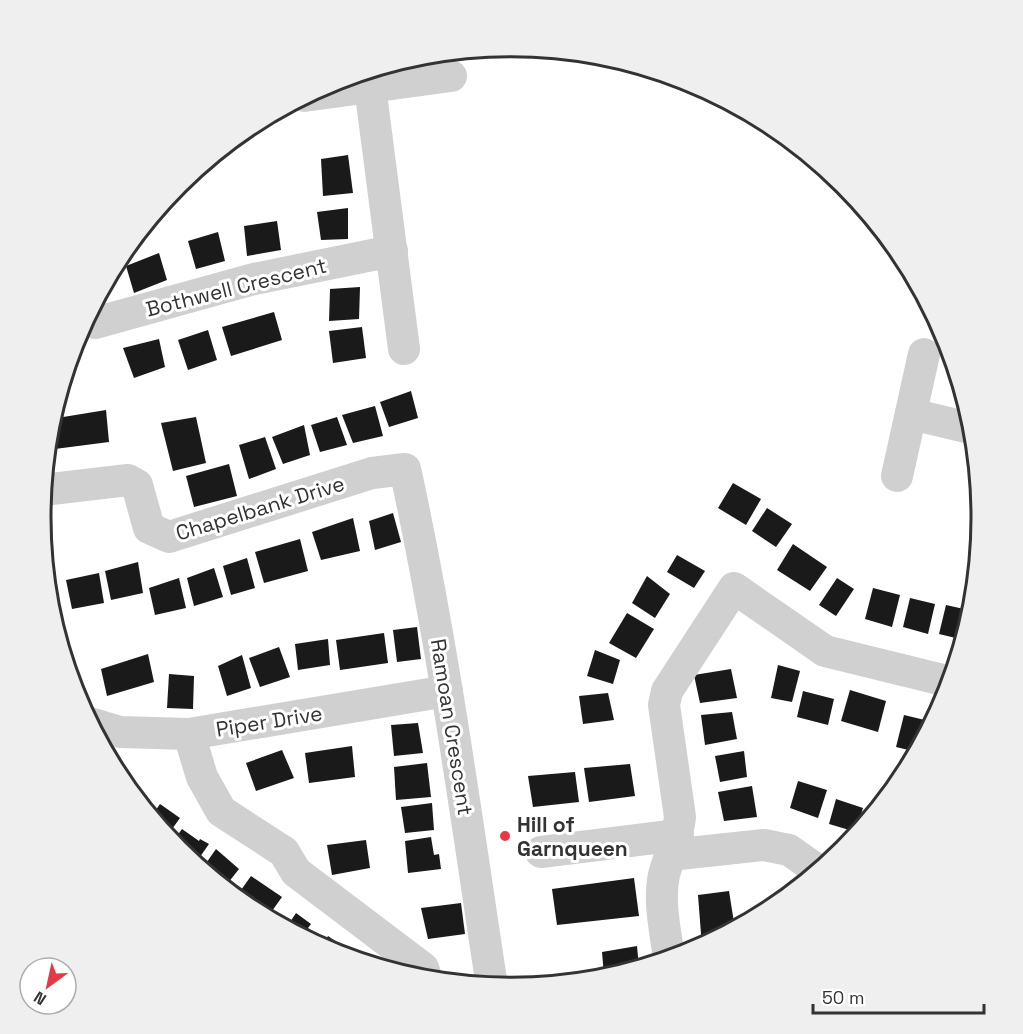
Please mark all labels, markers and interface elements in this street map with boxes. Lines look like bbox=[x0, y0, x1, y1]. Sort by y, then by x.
street label: Bothwell Crescent bbox=[143, 251, 329, 323]
street label: Chapelbank Drive bbox=[172, 470, 348, 546]
street label: Ramoan Crescent bbox=[425, 637, 479, 817]
street label: Piper Drive bbox=[214, 699, 324, 743]
place label: Hill of Garnqueen bbox=[517, 811, 628, 862]
marker: Hill of Garnqueen bbox=[498, 829, 512, 843]
north arrow bbox=[18, 956, 78, 1016]
scale bar bbox=[813, 977, 984, 1015]
text: N bbox=[30, 986, 50, 1010]
text: 50 m bbox=[822, 986, 864, 1009]

